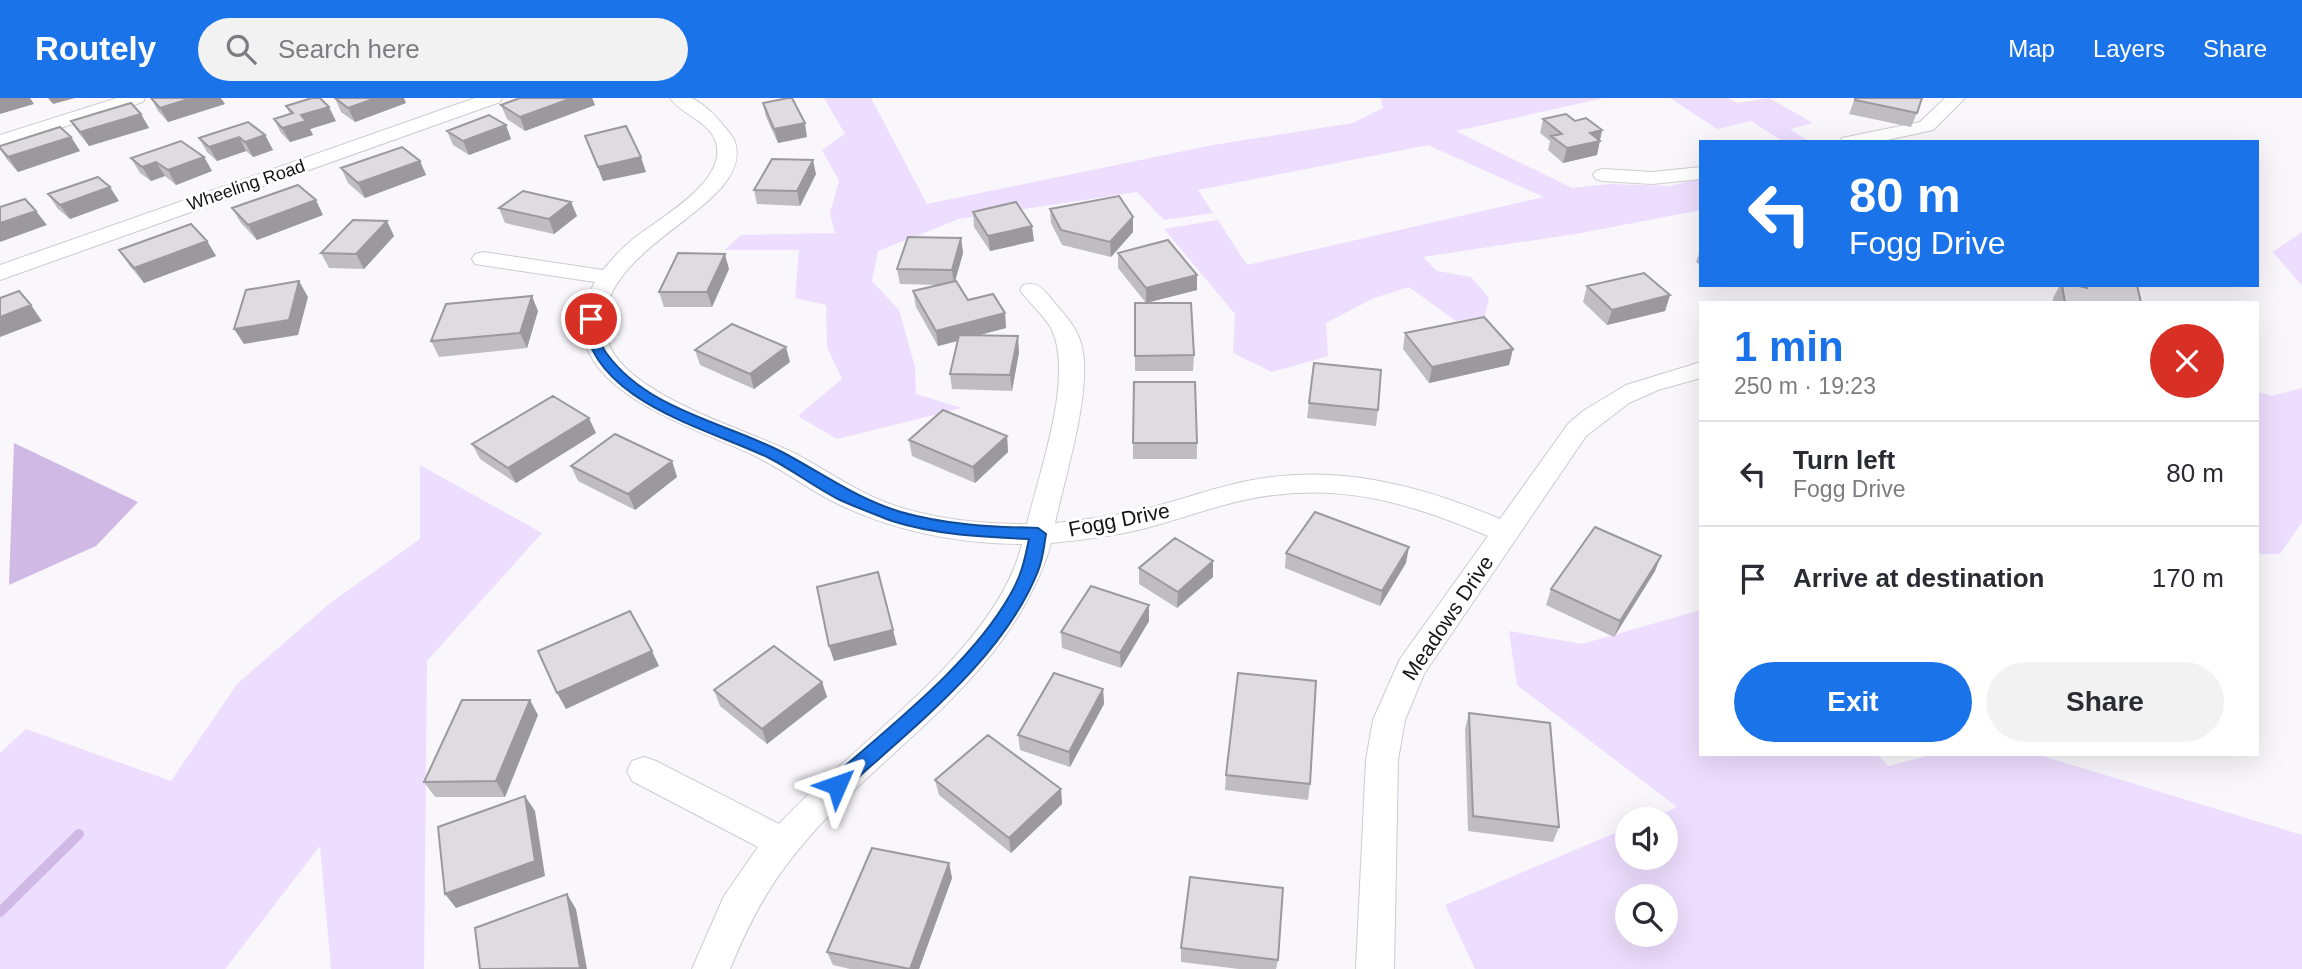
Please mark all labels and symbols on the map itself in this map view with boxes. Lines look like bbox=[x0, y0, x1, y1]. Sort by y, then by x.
street label: Wheeling Road bbox=[185, 156, 307, 214]
pin bbox=[561, 289, 621, 349]
street label: Fogg Drive bbox=[1066, 498, 1172, 541]
street label: Meadows Drive bbox=[1398, 551, 1498, 684]
position arrow bbox=[800, 748, 874, 822]

